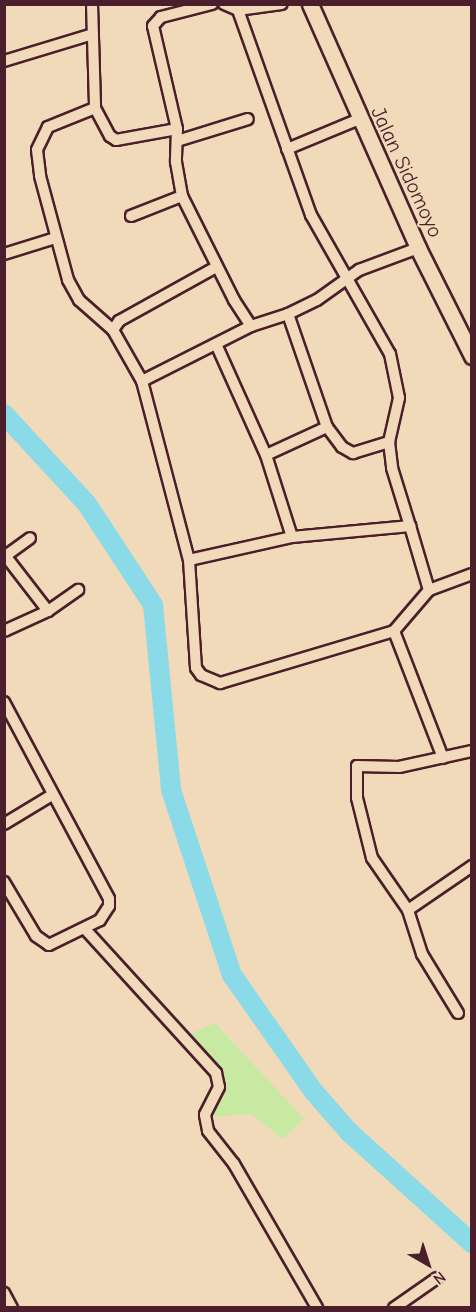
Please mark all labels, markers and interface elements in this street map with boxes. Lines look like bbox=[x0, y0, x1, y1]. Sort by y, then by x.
street label: Jalan Sidomoyo bbox=[366, 102, 448, 242]
north arrow bbox=[398, 1234, 458, 1294]
text: N bbox=[430, 1268, 449, 1288]

